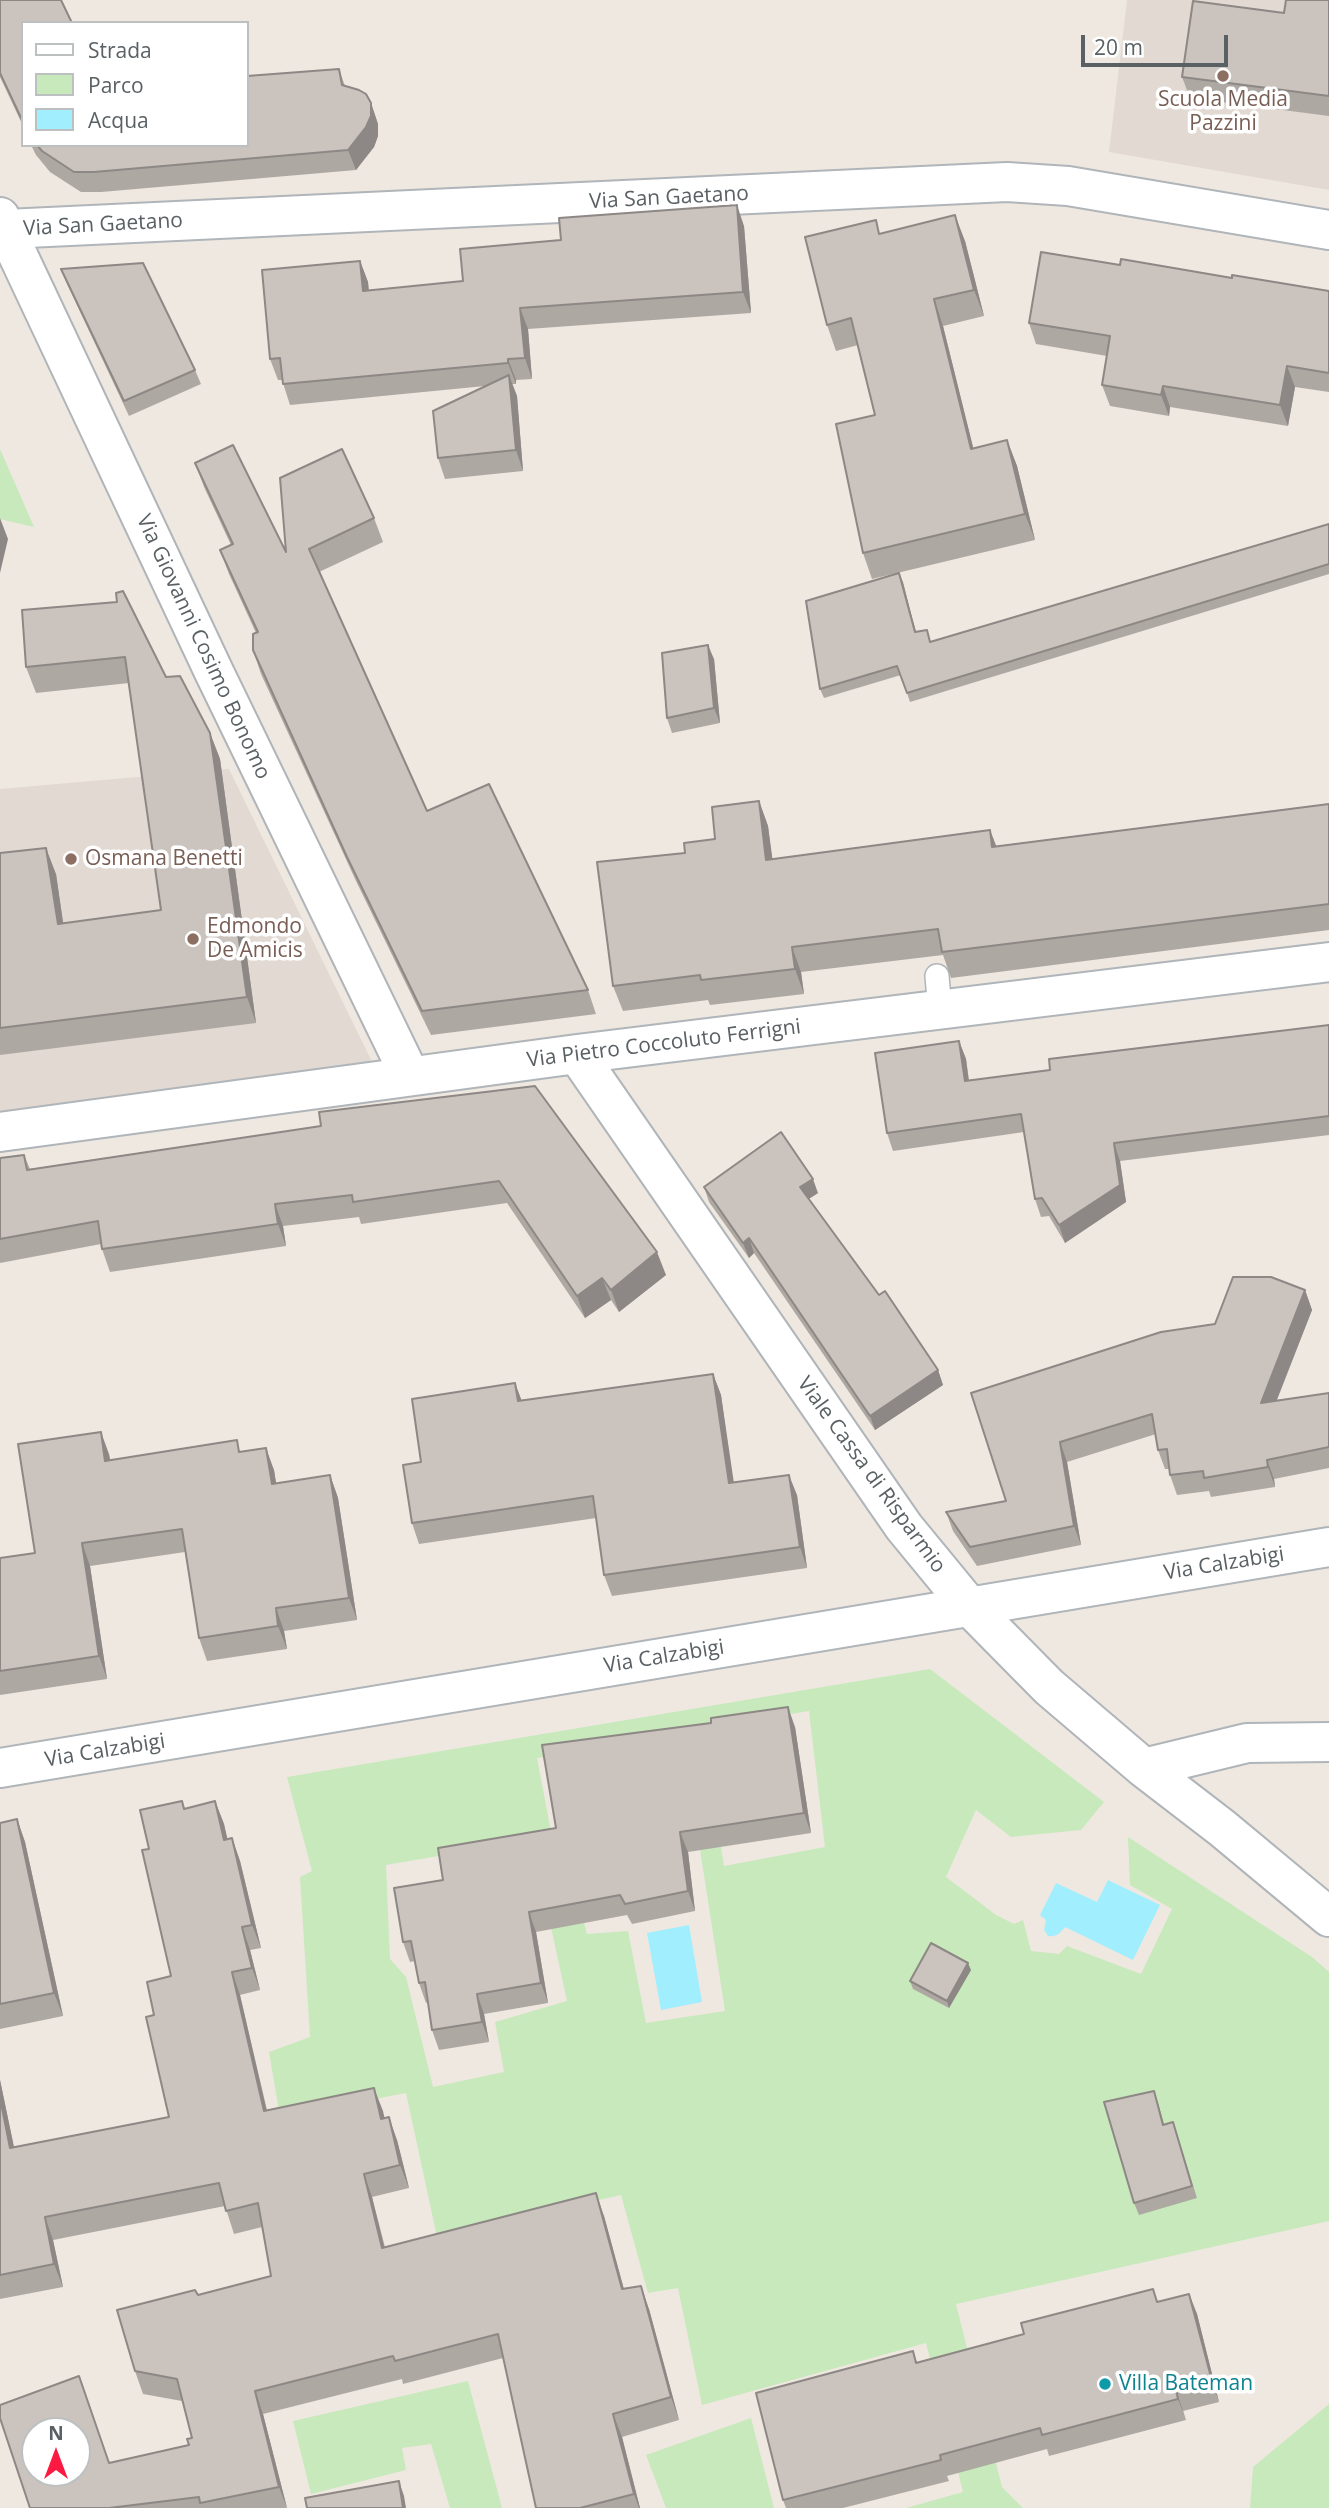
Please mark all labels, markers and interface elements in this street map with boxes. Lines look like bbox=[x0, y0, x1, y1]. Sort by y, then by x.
legend bbox=[21, 21, 248, 147]
scale bar bbox=[1084, 21, 1231, 65]
text: 20 m bbox=[1094, 33, 1143, 61]
text: Strada bbox=[88, 36, 152, 64]
marker: Scuola Media Pazzini bbox=[1215, 68, 1231, 84]
text: Parco bbox=[88, 71, 144, 99]
place label: Scuola Media Pazzini bbox=[1158, 87, 1288, 137]
text: Acqua bbox=[88, 106, 149, 134]
street label: Via San Gaetano bbox=[589, 181, 749, 215]
street label: Via San Gaetano bbox=[23, 208, 183, 242]
street label: Via Giovanni Cosimo Bonomo bbox=[130, 511, 276, 783]
place label: Osmana Benetti bbox=[85, 846, 243, 872]
marker: Osmana Benetti bbox=[63, 851, 79, 867]
place label: Edmondo De Amicis bbox=[207, 914, 303, 964]
marker: Edmondo De Amicis bbox=[185, 931, 201, 947]
street label: Via Pietro Coccoluto Ferrigni bbox=[526, 1015, 802, 1073]
street label: Viale Cassa di Risparmio bbox=[791, 1372, 951, 1578]
street label: Via Calzabigi bbox=[1162, 1542, 1286, 1586]
street label: Via Calzabigi bbox=[602, 1635, 726, 1679]
street label: Via Calzabigi bbox=[43, 1729, 167, 1773]
place label: Villa Bateman bbox=[1119, 2371, 1253, 2397]
marker: Villa Bateman bbox=[1097, 2376, 1113, 2392]
north arrow bbox=[21, 2417, 91, 2487]
text: N bbox=[48, 2420, 64, 2446]

